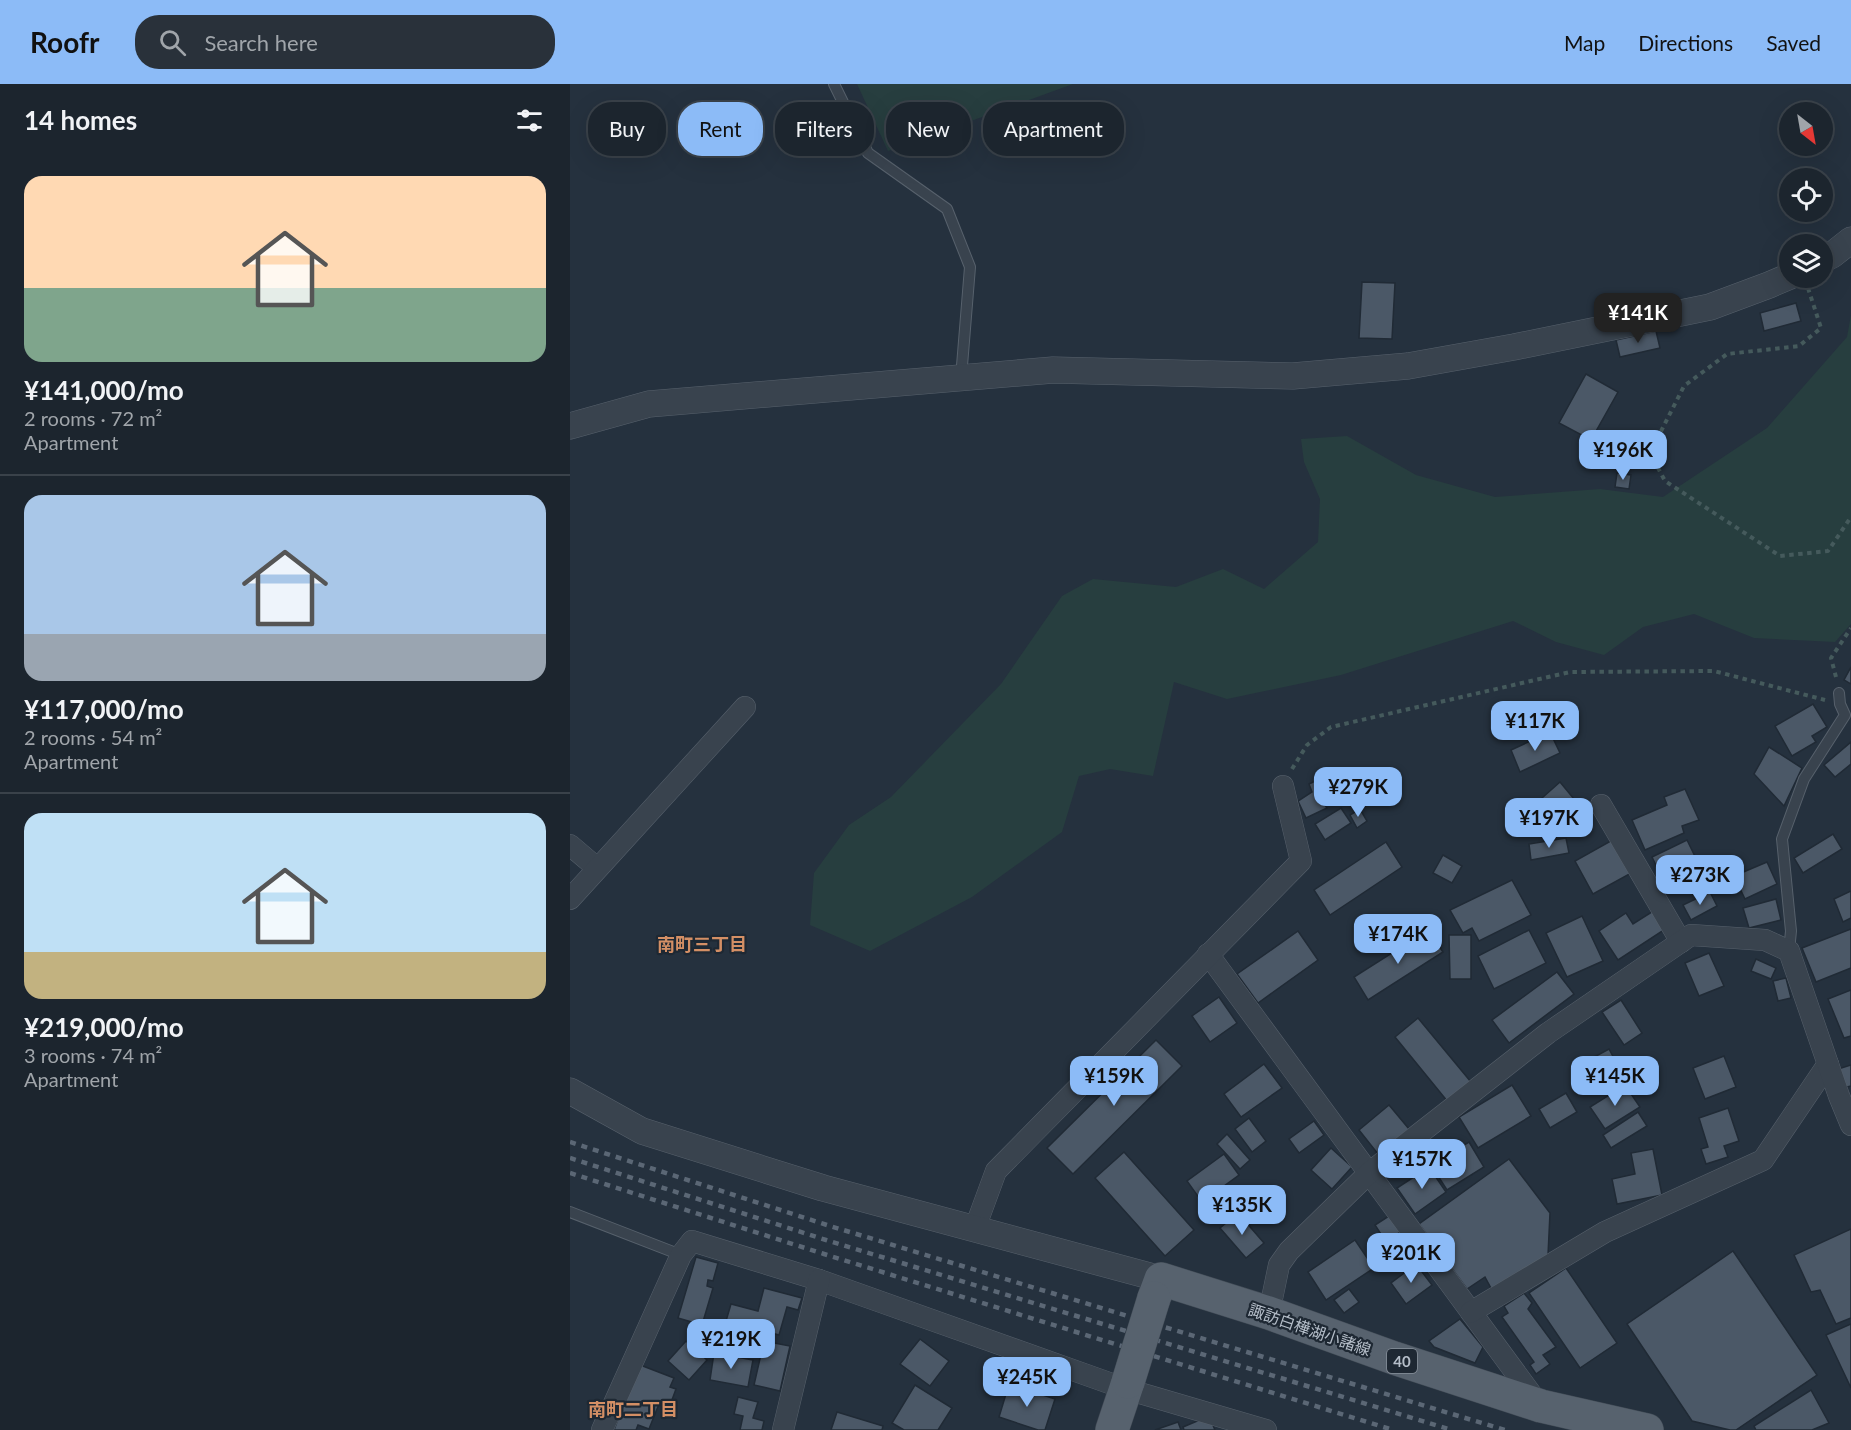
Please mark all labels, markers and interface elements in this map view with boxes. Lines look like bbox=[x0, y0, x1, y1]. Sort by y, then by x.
search box bbox=[135, 15, 555, 69]
text: Roofr bbox=[30, 25, 99, 59]
icon: search bbox=[156, 26, 189, 59]
text: Search here bbox=[204, 29, 318, 56]
text: Map bbox=[1564, 30, 1605, 55]
text: Directions bbox=[1638, 30, 1733, 55]
text: Saved bbox=[1766, 30, 1821, 55]
chip: Buy bbox=[588, 102, 666, 156]
chip: Rent bbox=[678, 102, 763, 156]
chip: Filters bbox=[775, 102, 874, 156]
chip: New bbox=[886, 102, 971, 156]
chip: Apartment bbox=[983, 102, 1124, 156]
north arrow bbox=[1779, 102, 1833, 156]
map controls bbox=[1779, 102, 1833, 288]
text: 14 homes bbox=[24, 104, 137, 136]
icon: filters bbox=[513, 104, 546, 137]
button: locate bbox=[1779, 168, 1833, 222]
icon: home bbox=[231, 215, 339, 323]
button: layers bbox=[1779, 234, 1833, 288]
pin: ¥141K bbox=[1596, 293, 1680, 344]
text: ¥141K bbox=[1608, 300, 1668, 324]
text: ¥141,000/mo bbox=[24, 374, 184, 406]
text: 2 rooms · 72 m² bbox=[24, 406, 162, 430]
text: Apartment bbox=[24, 430, 118, 454]
pin: ¥196K bbox=[1581, 430, 1665, 481]
text: ¥196K bbox=[1593, 437, 1653, 461]
icon: home bbox=[231, 534, 339, 642]
text: ¥117,000/mo bbox=[24, 693, 184, 725]
pin: ¥117K bbox=[1493, 701, 1577, 752]
text: ¥117K bbox=[1505, 708, 1565, 732]
text: 2 rooms · 54 m² bbox=[24, 725, 162, 749]
text: Apartment bbox=[24, 749, 118, 773]
pin: ¥279K bbox=[1316, 767, 1400, 818]
text: ¥279K bbox=[1328, 774, 1388, 798]
pin: ¥197K bbox=[1507, 798, 1591, 849]
text: ¥197K bbox=[1519, 805, 1579, 829]
icon: home bbox=[231, 852, 339, 960]
pin: ¥273K bbox=[1658, 855, 1742, 906]
text: ¥273K bbox=[1670, 862, 1730, 886]
pin: ¥174K bbox=[1356, 914, 1440, 965]
text: ¥174K bbox=[1368, 921, 1428, 945]
district label: 南町三丁目 bbox=[657, 933, 747, 955]
text: ¥219,000/mo bbox=[24, 1011, 184, 1043]
text: 3 rooms · 74 m² bbox=[24, 1043, 162, 1067]
pin: ¥159K bbox=[1072, 1056, 1156, 1107]
pin: ¥145K bbox=[1573, 1056, 1657, 1107]
text: ¥159K bbox=[1084, 1063, 1144, 1087]
text: ¥145K bbox=[1585, 1063, 1645, 1087]
text: Apartment bbox=[24, 1067, 118, 1091]
pin: ¥157K bbox=[1380, 1139, 1464, 1190]
text: ¥157K bbox=[1392, 1146, 1452, 1170]
pin: ¥135K bbox=[1200, 1185, 1284, 1236]
text: ¥135K bbox=[1212, 1192, 1272, 1216]
pin: ¥201K bbox=[1369, 1233, 1453, 1284]
text: ¥201K bbox=[1381, 1240, 1441, 1264]
street label: 諏訪白樺湖小諸線 bbox=[1246, 1299, 1374, 1359]
pin: ¥219K bbox=[689, 1319, 773, 1370]
text: ¥219K bbox=[701, 1326, 761, 1350]
road number: 40 bbox=[1387, 1349, 1417, 1373]
pin: ¥245K bbox=[985, 1357, 1069, 1408]
text: ¥245K bbox=[997, 1364, 1057, 1388]
district label: 南町二丁目 bbox=[588, 1398, 678, 1420]

